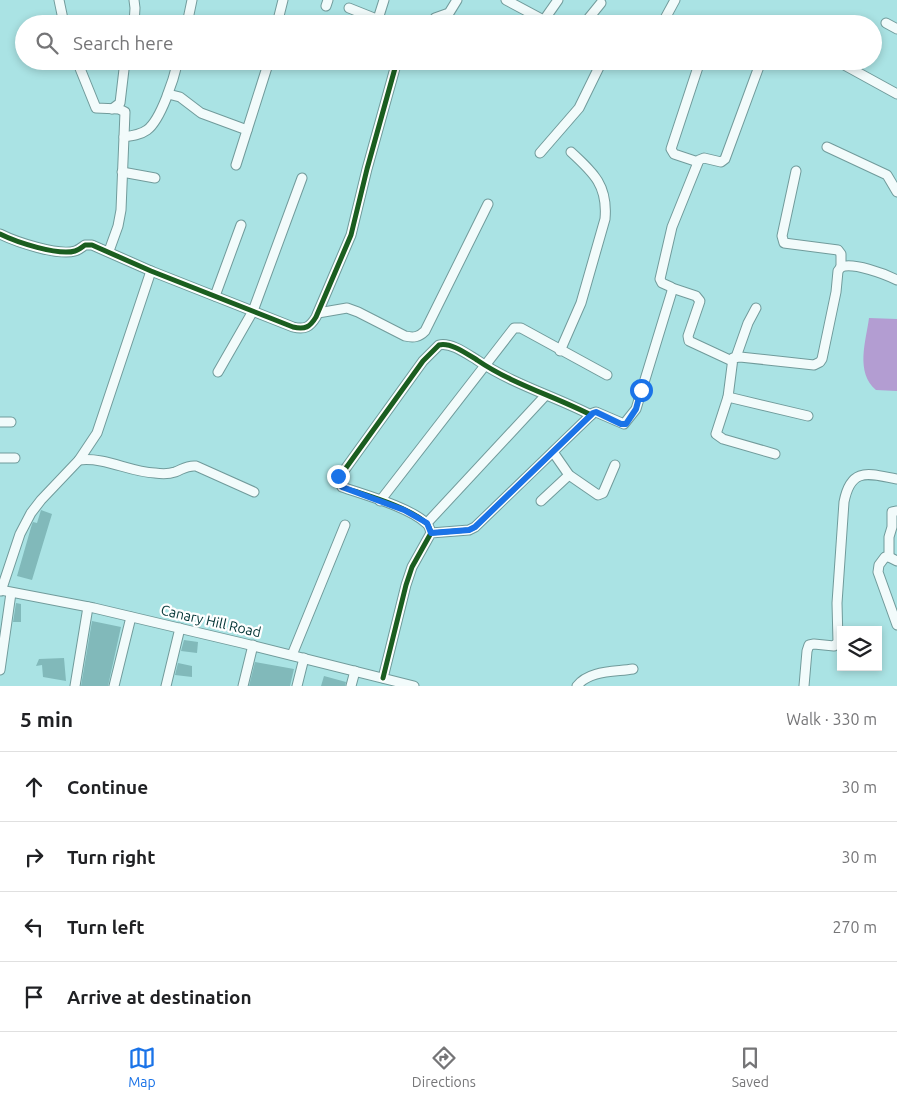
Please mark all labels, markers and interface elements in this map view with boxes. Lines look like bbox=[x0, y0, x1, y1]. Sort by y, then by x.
search box bbox=[15, 15, 882, 70]
icon: search bbox=[33, 29, 61, 57]
text: Search here bbox=[73, 32, 173, 54]
route start bbox=[630, 379, 653, 402]
route end bbox=[327, 465, 350, 488]
street label: Canary Hill Road bbox=[159, 602, 263, 640]
map controls bbox=[837, 626, 882, 671]
button: layers bbox=[837, 626, 882, 671]
text: 5 min bbox=[20, 707, 73, 731]
text: Walk · 330 m bbox=[786, 710, 877, 728]
icon: ahead bbox=[20, 773, 48, 801]
text: Continue bbox=[67, 776, 148, 798]
text: 30 m bbox=[841, 778, 877, 796]
icon: right bbox=[20, 843, 48, 871]
text: Turn right bbox=[67, 846, 155, 868]
text: 30 m bbox=[841, 848, 877, 866]
icon: left bbox=[20, 913, 48, 941]
text: Turn left bbox=[67, 916, 145, 938]
text: 270 m bbox=[832, 918, 877, 936]
icon: arrive bbox=[20, 983, 48, 1011]
text: Arrive at destination bbox=[67, 986, 252, 1008]
tab: Map bbox=[128, 1044, 156, 1090]
tab: Directions bbox=[412, 1044, 476, 1090]
tab: Saved bbox=[732, 1044, 769, 1090]

